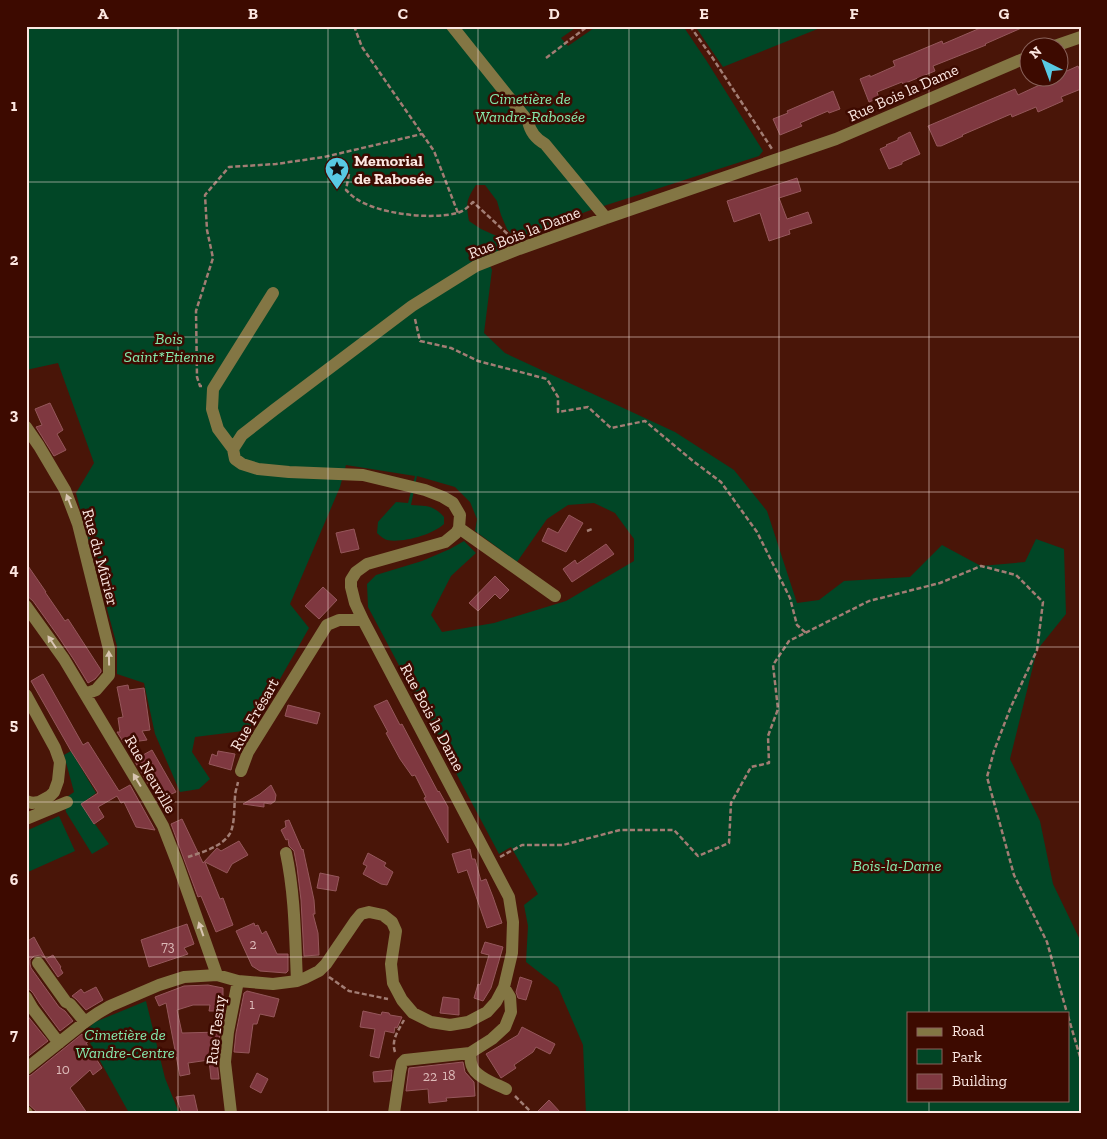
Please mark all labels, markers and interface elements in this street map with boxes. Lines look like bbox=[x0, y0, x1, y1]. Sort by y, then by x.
text: A bbox=[98, 4, 109, 23]
text: B bbox=[248, 4, 258, 23]
text: C bbox=[398, 4, 408, 23]
text: D bbox=[548, 4, 560, 23]
text: E bbox=[699, 4, 709, 23]
text: F bbox=[849, 4, 859, 23]
text: G bbox=[999, 4, 1010, 23]
north arrow bbox=[1020, 38, 1070, 88]
text: N bbox=[1026, 43, 1046, 63]
street label: Rue Bois la Dame bbox=[845, 60, 961, 125]
park label: Cimetière de Wandre-Rabosée bbox=[475, 89, 585, 126]
text: 1 bbox=[11, 96, 18, 115]
place label: Memorial de Rabosée bbox=[354, 151, 432, 188]
place icon: Memorial de Rabosée bbox=[324, 156, 350, 190]
street label: Rue Bois la Dame bbox=[465, 202, 583, 263]
text: 2 bbox=[10, 250, 19, 269]
park label: Bois Saint*Etienne bbox=[124, 329, 214, 366]
text: 3 bbox=[10, 405, 19, 424]
one-way arrow bbox=[65, 493, 72, 508]
street label: Rue du Mûrier bbox=[78, 507, 123, 608]
text: 4 bbox=[9, 560, 19, 579]
one-way arrow bbox=[47, 635, 57, 648]
one-way arrow bbox=[105, 649, 113, 665]
street label: Rue Bois la Dame bbox=[396, 660, 469, 774]
street label: Rue Frésart bbox=[226, 675, 283, 754]
text: 5 bbox=[10, 715, 18, 734]
street label: Rue Neuville bbox=[121, 732, 180, 816]
one-way arrow bbox=[132, 774, 141, 787]
park label: Bois-la-Dame bbox=[853, 856, 941, 875]
text: 6 bbox=[10, 870, 19, 889]
one-way arrow bbox=[196, 921, 204, 936]
house number: 2 bbox=[249, 936, 257, 953]
house number: 73 bbox=[161, 938, 175, 955]
street label: Rue Tesny bbox=[202, 993, 229, 1066]
house number: 1 bbox=[249, 996, 255, 1013]
legend bbox=[907, 1012, 1070, 1102]
text: Road bbox=[952, 1022, 985, 1040]
text: 7 bbox=[10, 1025, 18, 1044]
park label: Cimetière de Wandre-Centre bbox=[75, 1025, 175, 1062]
text: Park bbox=[952, 1048, 982, 1066]
house number: 10 bbox=[56, 1061, 70, 1078]
house number: 18 bbox=[443, 1067, 455, 1084]
house number: 22 bbox=[423, 1068, 437, 1085]
text: Building bbox=[952, 1072, 1007, 1090]

